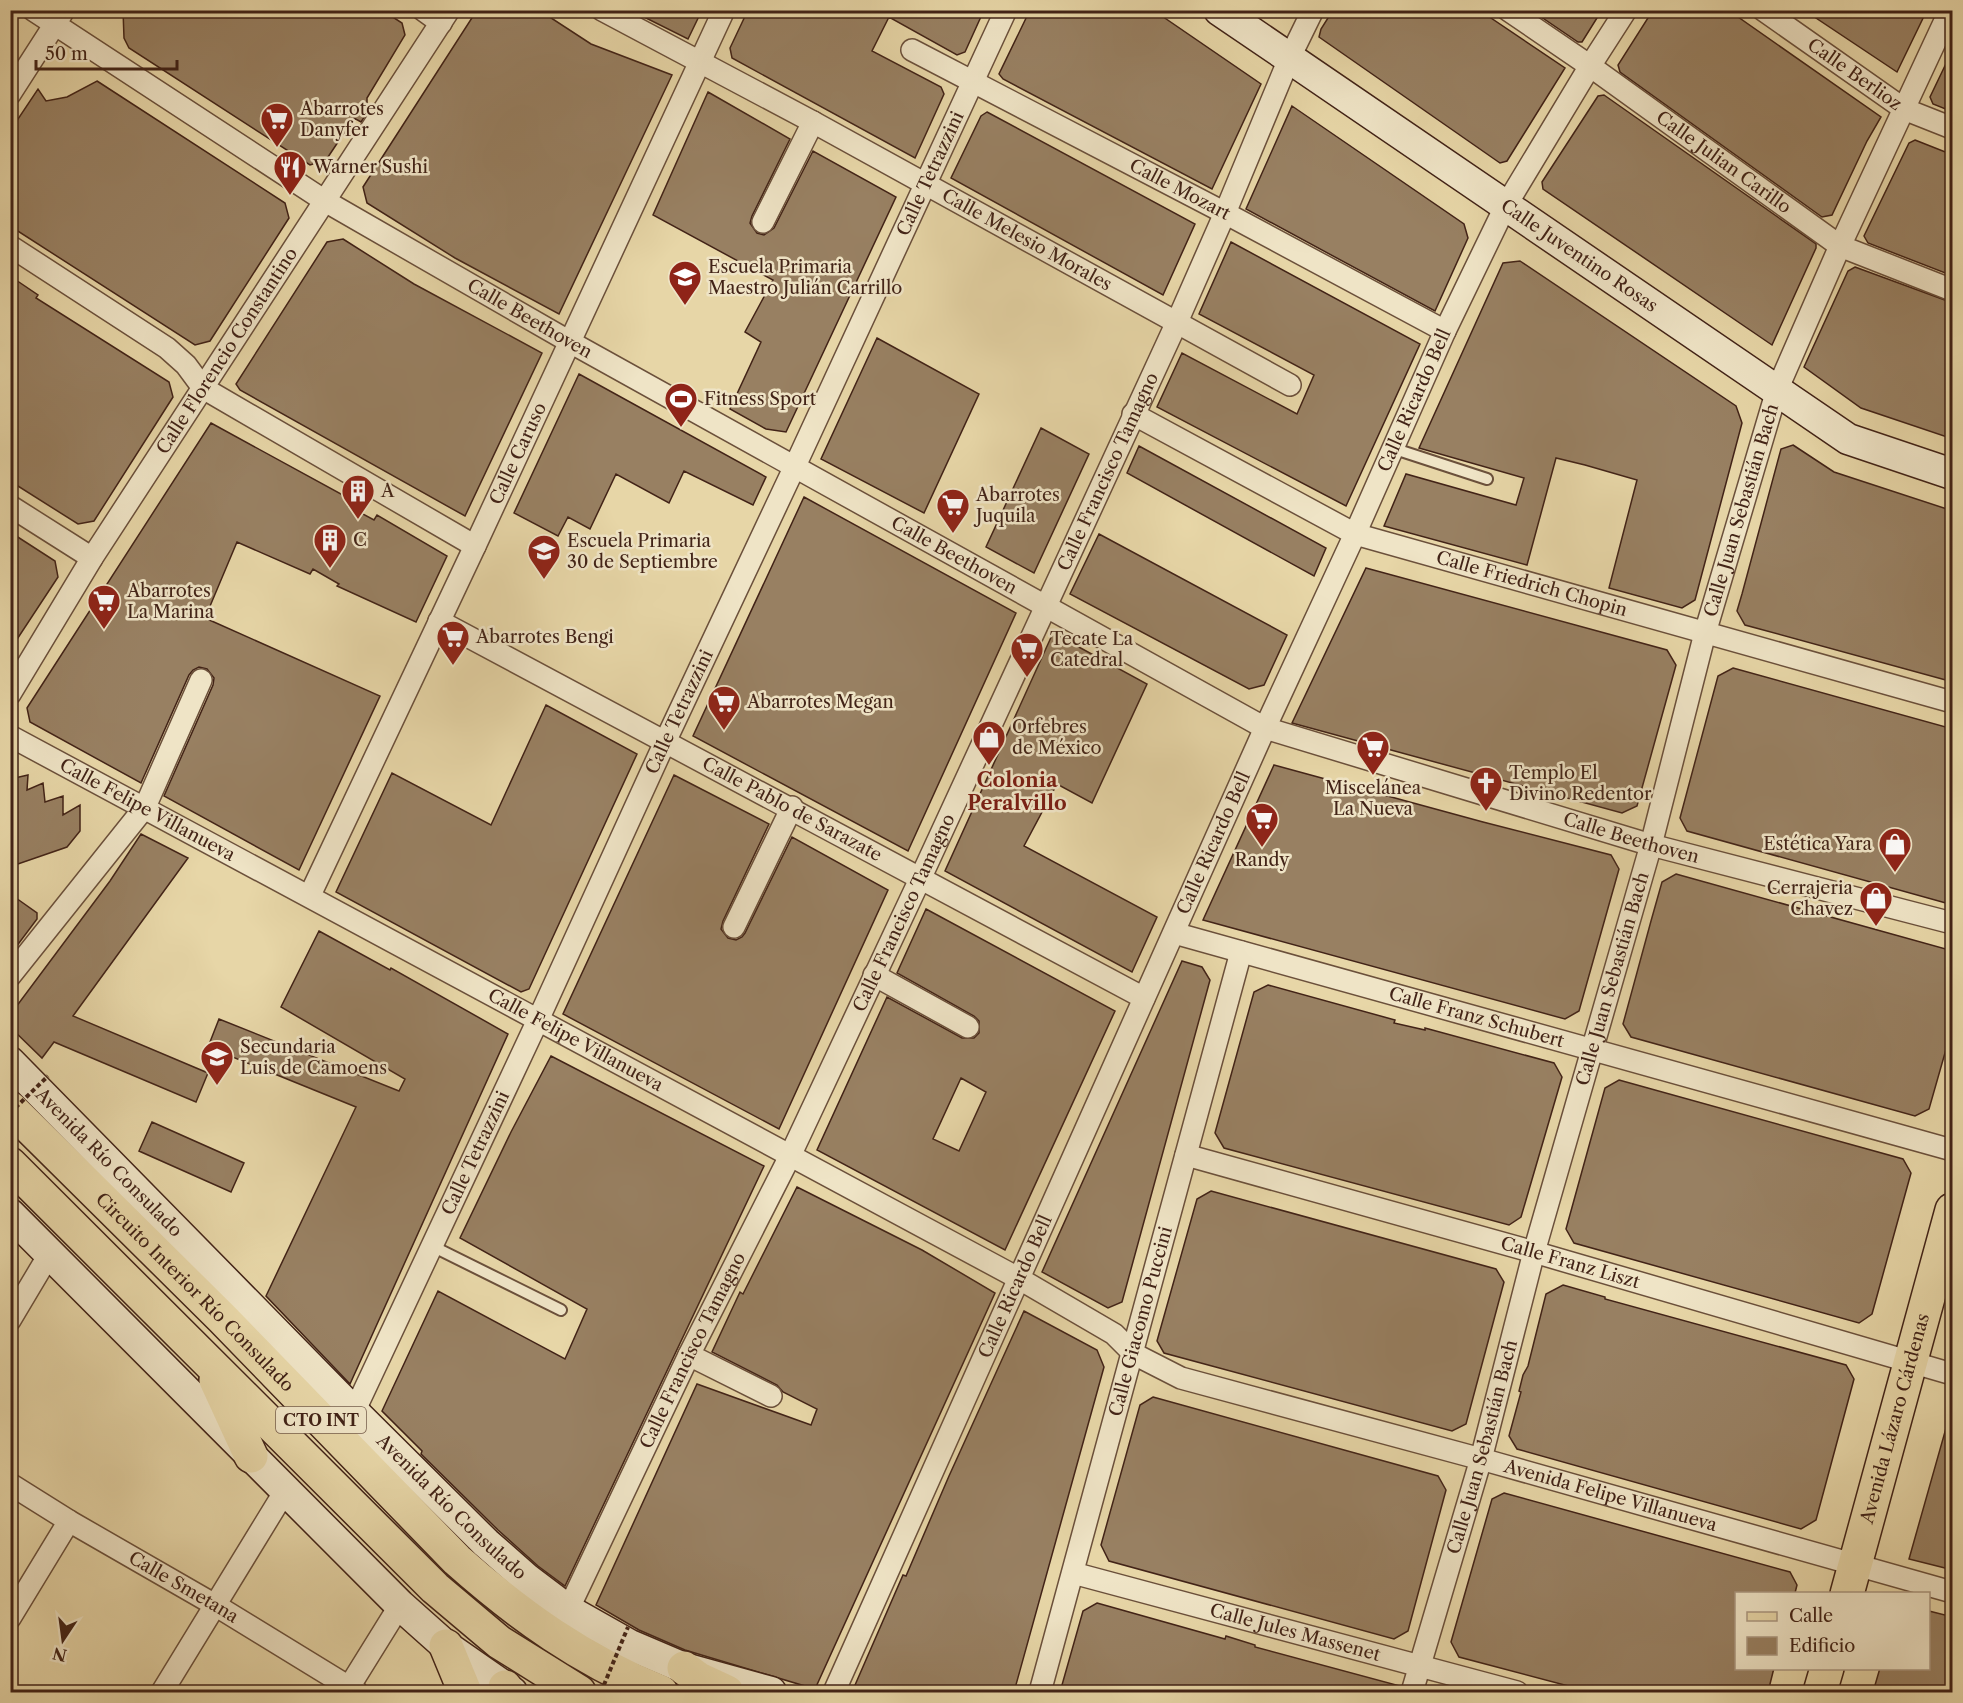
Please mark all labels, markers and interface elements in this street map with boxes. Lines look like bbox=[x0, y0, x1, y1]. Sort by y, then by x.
scale bar bbox=[36, 33, 177, 71]
street label: Calle Berlioz bbox=[1803, 34, 1906, 115]
text: 50 m bbox=[45, 43, 88, 65]
place label: Abarrotes Danyfer bbox=[299, 98, 384, 141]
supermarket icon: Abarrotes Danyfer bbox=[259, 101, 295, 148]
street label: Calle Julian Carillo bbox=[1652, 106, 1795, 218]
street label: Calle Tetrazzini bbox=[892, 107, 969, 239]
restaurant icon: Warner Sushi bbox=[272, 149, 308, 196]
street label: Calle Mozart bbox=[1126, 154, 1235, 225]
place label: Warner Sushi bbox=[312, 156, 429, 178]
street label: Calle Melesio Morales bbox=[938, 184, 1116, 296]
street label: Calle Juventino Rosas bbox=[1497, 194, 1662, 317]
street label: Calle Florencio Constantino bbox=[152, 244, 302, 458]
place label: Escuela Primaria Maestro Julián Carrillo bbox=[708, 256, 902, 299]
school or university icon: Escuela Primaria Maestro Julián Carrillo bbox=[667, 259, 703, 306]
street label: Calle Beethoven bbox=[463, 274, 596, 363]
street label: Calle Ricardo Bell bbox=[1373, 325, 1456, 475]
street label: Calle Francisco Tamagno bbox=[1053, 369, 1163, 574]
sports icon: Fitness Sport bbox=[663, 381, 699, 428]
place label: Fitness Sport bbox=[704, 388, 817, 410]
street label: Calle Caruso bbox=[485, 399, 551, 508]
street label: Calle Juan Sebastián Bach bbox=[1699, 401, 1783, 619]
building icon: A bbox=[340, 473, 376, 520]
place label: A bbox=[380, 480, 395, 502]
place label: Abarrotes Juquila bbox=[973, 484, 1060, 527]
supermarket icon: Abarrotes Juquila bbox=[935, 487, 971, 534]
street label: Calle Beethoven bbox=[887, 512, 1021, 599]
building icon: C bbox=[312, 522, 348, 569]
place label: C bbox=[353, 529, 367, 551]
place label: Escuela Primaria 30 de Septiembre bbox=[567, 530, 718, 573]
school or university icon: Escuela Primaria 30 de Septiembre bbox=[526, 533, 562, 580]
street label: Calle Friedrich Chopin bbox=[1434, 546, 1630, 621]
place label: Abarrotes La Marina bbox=[126, 580, 215, 623]
supermarket icon: Abarrotes La Marina bbox=[86, 583, 122, 630]
supermarket icon: Abarrotes Bengi bbox=[435, 619, 471, 666]
place label: Abarrotes Bengi bbox=[475, 626, 614, 648]
place label: Tecate La Catedral bbox=[1050, 628, 1134, 671]
supermarket icon: Tecate La Catedral bbox=[1009, 631, 1045, 678]
street label: Calle Tetrazzini bbox=[641, 646, 718, 777]
supermarket icon: Abarrotes Megan bbox=[706, 684, 742, 731]
place label: Abarrotes Megan bbox=[746, 691, 894, 713]
place label: Orfebres de México bbox=[1012, 716, 1101, 759]
shop icon: Orfebres de México bbox=[971, 719, 1007, 766]
supermarket icon: Miscelánea La Nueva bbox=[1355, 729, 1391, 776]
street label: Calle Pablo de Sarazate bbox=[698, 752, 886, 866]
street label: Calle Felipe Villanueva bbox=[56, 754, 239, 866]
place label: Templo El Divino Redentor bbox=[1509, 762, 1652, 805]
church icon: Templo El Divino Redentor bbox=[1468, 765, 1504, 812]
district label: Colonia Peralvillo bbox=[967, 768, 1067, 815]
street label: Calle Ricardo Bell bbox=[1172, 768, 1255, 918]
place label: Miscelánea La Nueva bbox=[1325, 777, 1422, 820]
supermarket icon: Randy bbox=[1244, 801, 1280, 848]
street label: Calle Beethoven bbox=[1561, 808, 1702, 868]
street label: Calle Francisco Tamagno bbox=[848, 810, 960, 1015]
shop icon: Estética Yara bbox=[1877, 826, 1913, 873]
place label: Estética Yara bbox=[1763, 833, 1873, 855]
place label: Randy bbox=[1235, 849, 1290, 871]
street label: Calle Juan Sebastián Bach bbox=[1571, 869, 1654, 1088]
place label: Cerrajeria Chavez bbox=[1767, 877, 1853, 920]
shop icon: Cerrajeria Chavez bbox=[1858, 880, 1894, 927]
street label: Calle Franz Schubert bbox=[1387, 983, 1567, 1052]
street label: Calle Felipe Villanueva bbox=[484, 984, 667, 1096]
place label: Secundaria Luis de Camoens bbox=[240, 1036, 387, 1079]
school or university icon: Secundaria Luis de Camoens bbox=[199, 1039, 235, 1086]
street label: Avenida Río Consulado bbox=[30, 1083, 187, 1242]
street label: Calle Tetrazzini bbox=[437, 1087, 514, 1219]
street label: Circuito Interior Río Consulado bbox=[91, 1188, 299, 1396]
street label: Calle Ricardo Bell bbox=[974, 1212, 1057, 1362]
street label: Calle Giacomo Puccini bbox=[1104, 1224, 1177, 1419]
street label: Calle Franz Liszt bbox=[1498, 1232, 1643, 1293]
street label: Calle Francisco Tamagno bbox=[635, 1249, 750, 1452]
street label: Avenida Lázaro Cárdenas bbox=[1855, 1311, 1934, 1527]
street label: Calle Juan Sebastián Bach bbox=[1442, 1338, 1522, 1557]
road number: CTO INT bbox=[276, 1407, 366, 1433]
street label: Avenida Río Consulado bbox=[371, 1429, 531, 1584]
street label: Avenida Felipe Villanueva bbox=[1501, 1455, 1720, 1536]
street label: Calle Smetana bbox=[125, 1547, 243, 1628]
legend bbox=[1735, 1592, 1930, 1670]
street label: Calle Jules Massenet bbox=[1208, 1599, 1383, 1666]
text: Calle bbox=[1789, 1605, 1833, 1627]
north arrow bbox=[33, 1610, 93, 1670]
text: Edificio bbox=[1789, 1635, 1855, 1657]
text: N bbox=[51, 1643, 69, 1666]

